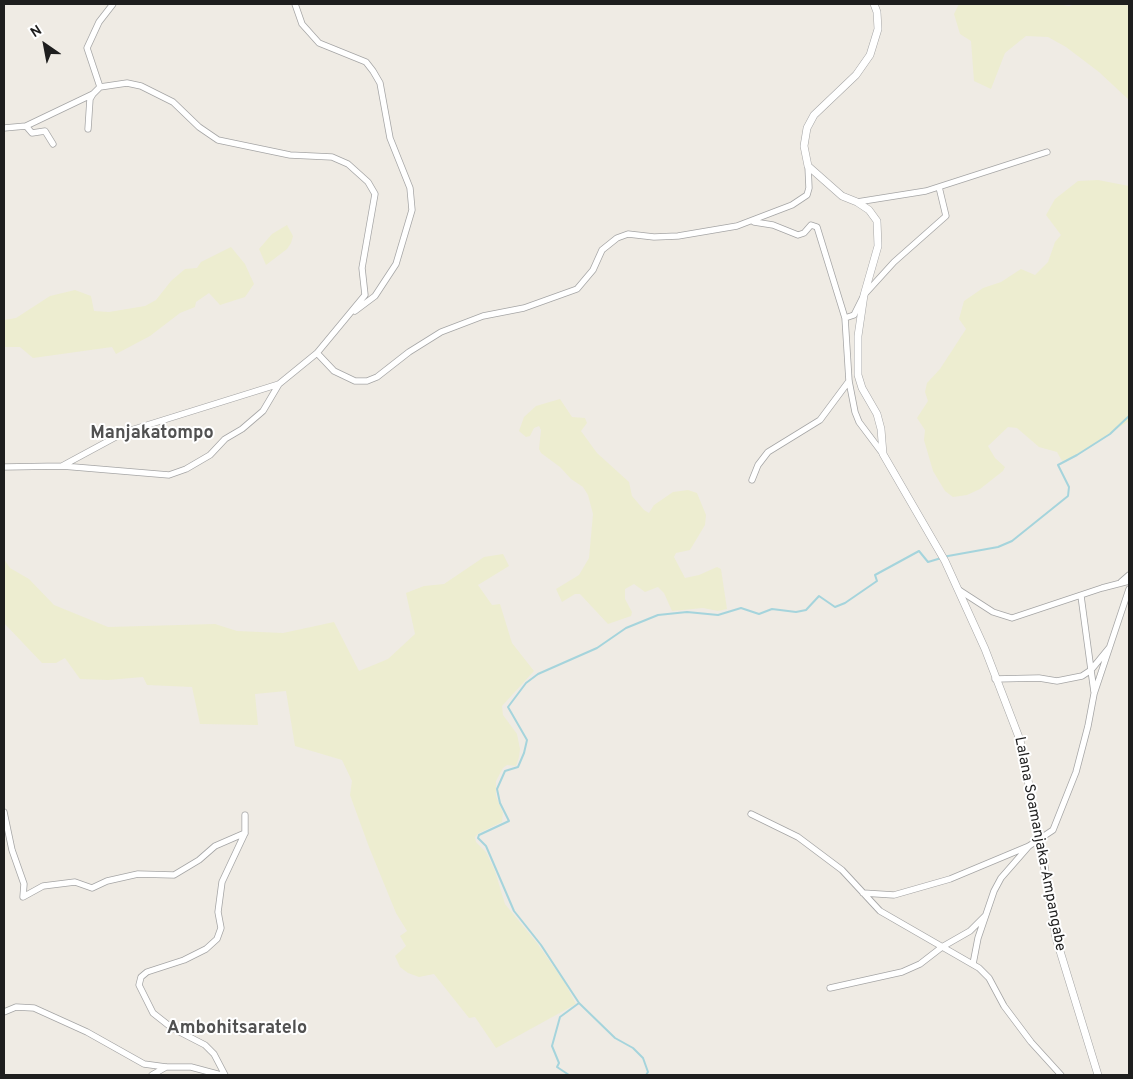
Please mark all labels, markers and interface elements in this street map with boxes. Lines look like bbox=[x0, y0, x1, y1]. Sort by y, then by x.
north arrow bbox=[20, 20, 70, 70]
text: N bbox=[28, 22, 45, 42]
district label: Manjakatompo bbox=[90, 423, 214, 445]
street label: Lalana Soamanjaka-Ampangabe bbox=[1009, 735, 1069, 953]
district label: Ambohitsaratelo bbox=[167, 1018, 307, 1040]

